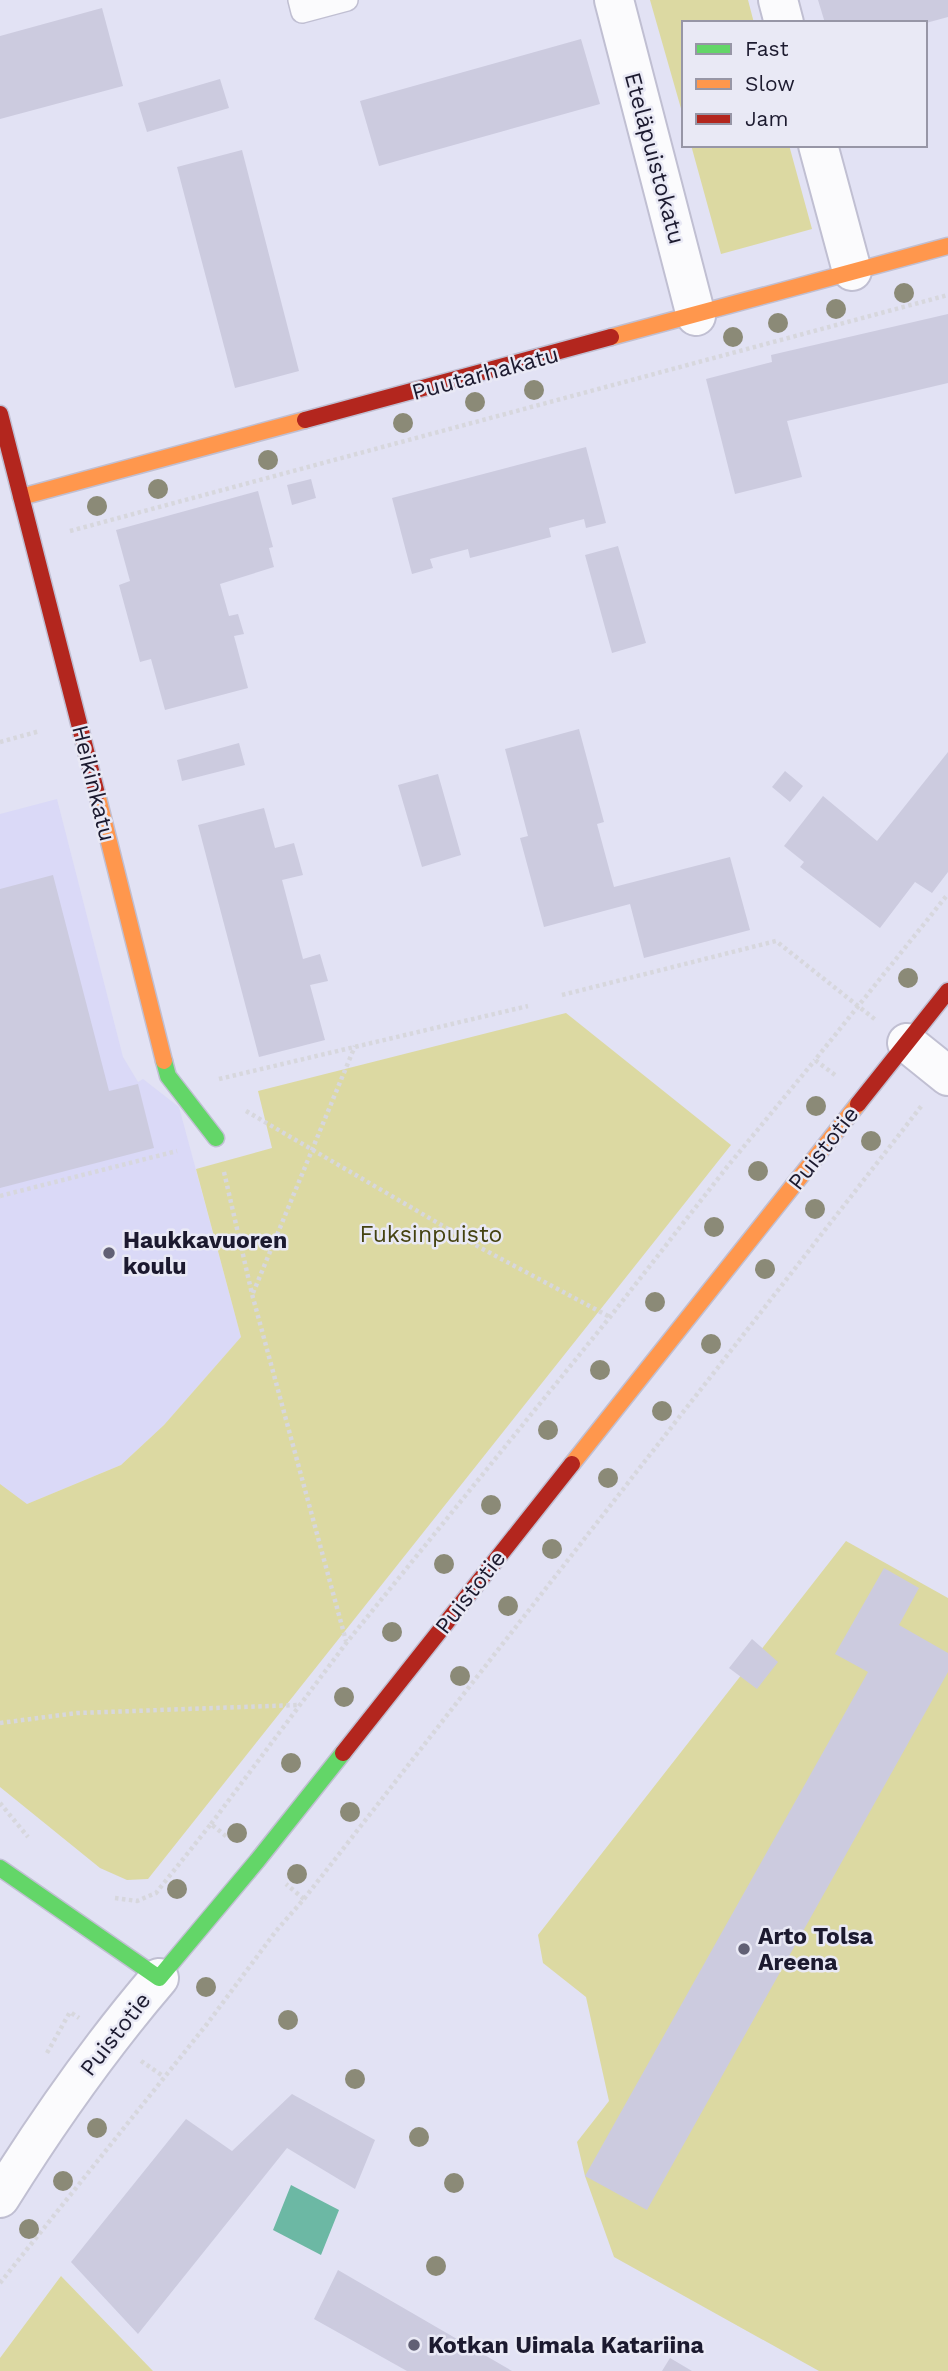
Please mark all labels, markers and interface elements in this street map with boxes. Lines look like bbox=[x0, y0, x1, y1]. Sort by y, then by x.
legend bbox=[682, 21, 927, 147]
text: Fast bbox=[745, 36, 789, 61]
street label: Eteläpuistokatu bbox=[619, 69, 690, 247]
text: Slow bbox=[745, 71, 795, 96]
text: Jam bbox=[745, 106, 788, 131]
street label: Puutarhakatu bbox=[409, 341, 562, 406]
street label: Heikinkatu bbox=[66, 722, 121, 844]
street label: Puistotie bbox=[782, 1101, 864, 1196]
park label: Fuksinpuisto bbox=[360, 1221, 502, 1248]
place label: Haukkavuoren koulu bbox=[123, 1227, 287, 1280]
marker: Haukkavuoren koulu bbox=[101, 1245, 117, 1261]
street label: Puistotie bbox=[429, 1545, 511, 1640]
place label: Arto Tolsa Areena bbox=[758, 1923, 874, 1976]
marker: Arto Tolsa Areena bbox=[736, 1941, 752, 1957]
street label: Puistotie bbox=[74, 1987, 156, 2082]
place label: Kotkan Uimala Katariina bbox=[428, 2332, 704, 2359]
marker: Kotkan Uimala Katariina bbox=[406, 2337, 422, 2353]

